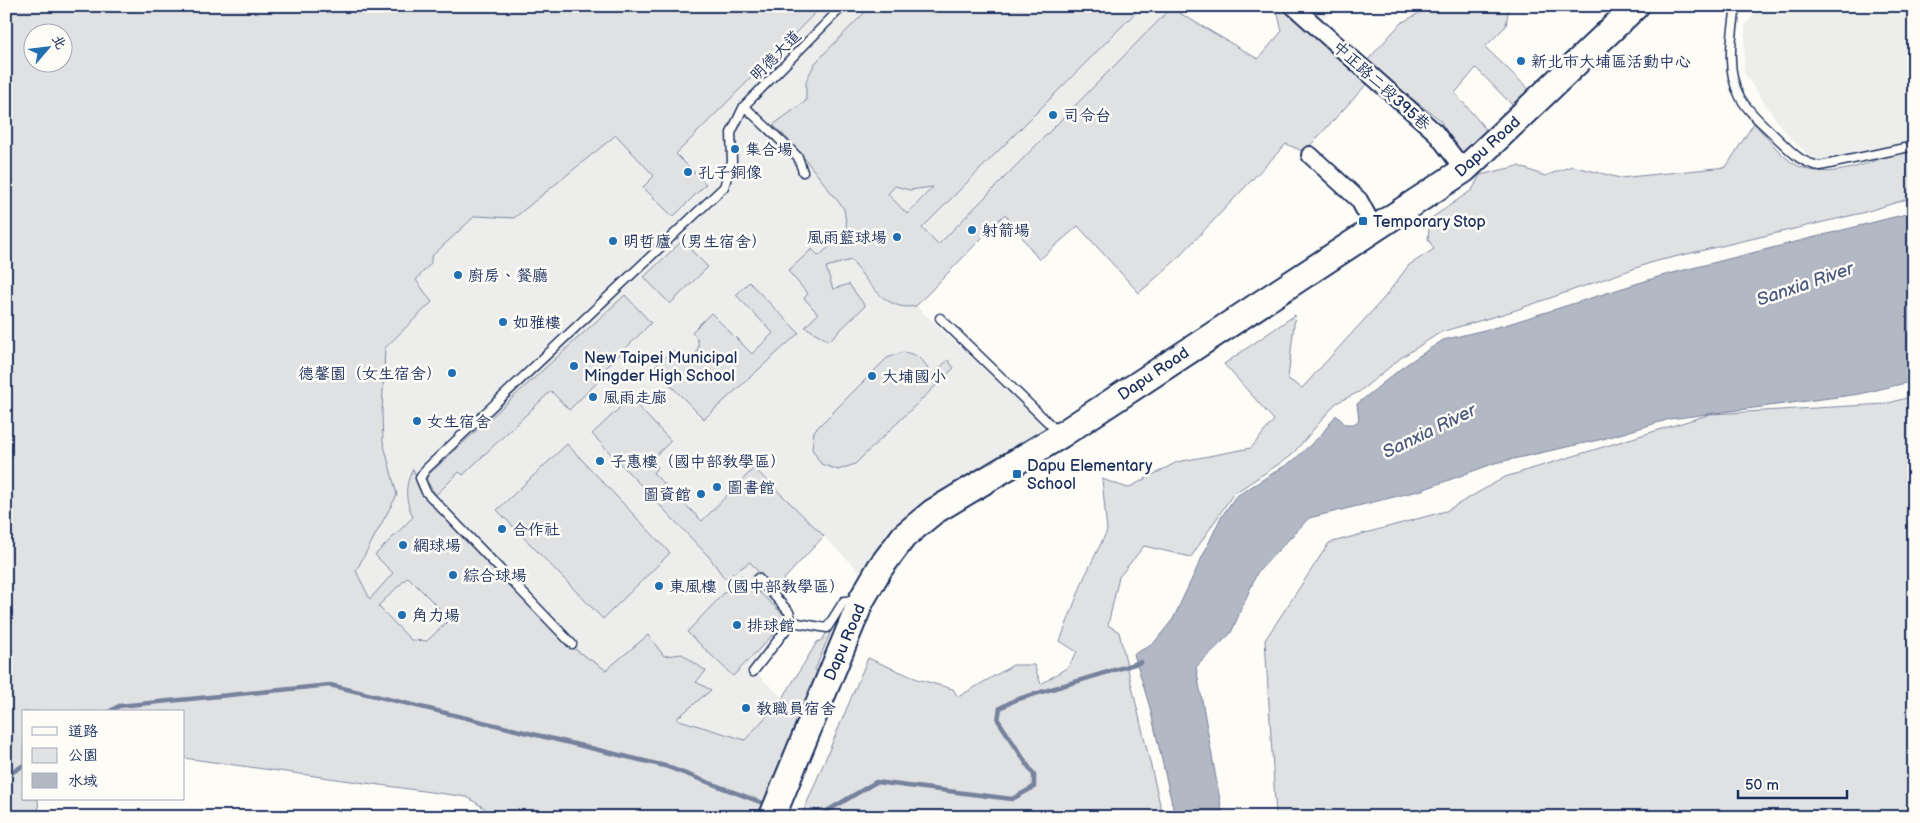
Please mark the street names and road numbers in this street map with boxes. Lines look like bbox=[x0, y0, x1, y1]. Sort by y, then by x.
street label: 明德大道 bbox=[747, 27, 805, 85]
street label: 中正路二段395巷 bbox=[1328, 37, 1434, 135]
street label: Dapu Road bbox=[1451, 113, 1525, 181]
street label: Dapu Road bbox=[1115, 344, 1193, 405]
street label: Dapu Road bbox=[821, 601, 870, 684]

